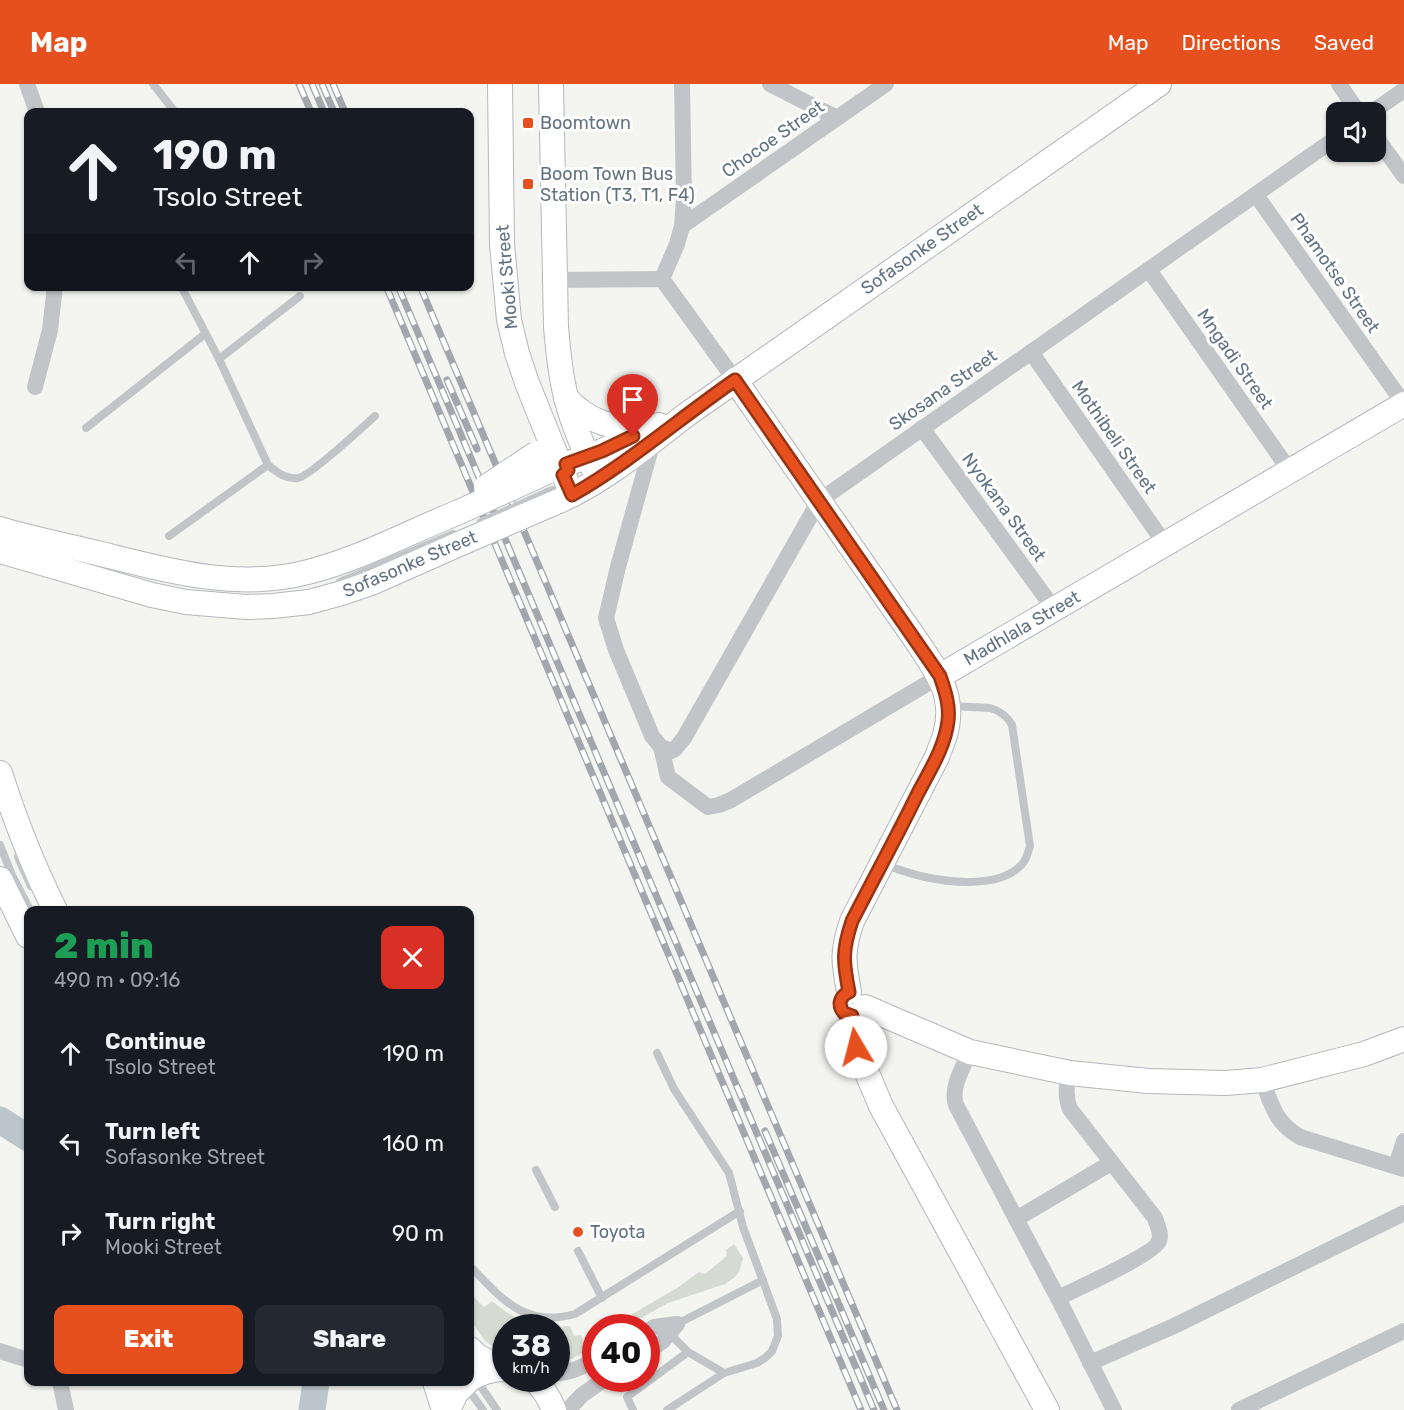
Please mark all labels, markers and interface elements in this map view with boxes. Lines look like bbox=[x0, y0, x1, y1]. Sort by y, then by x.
text: Map bbox=[30, 26, 87, 59]
text: Map bbox=[1108, 30, 1149, 55]
text: Directions bbox=[1182, 30, 1281, 55]
text: Saved bbox=[1314, 30, 1374, 55]
street label: Chocoe Street bbox=[718, 96, 828, 182]
map controls bbox=[1326, 102, 1386, 162]
button: sound bbox=[1326, 102, 1386, 162]
place label: Boomtown bbox=[540, 112, 631, 134]
marker: Boomtown bbox=[521, 116, 535, 130]
text: 190 m bbox=[153, 130, 277, 180]
icon: ahead bbox=[54, 132, 132, 210]
place label: Boom Town Bus Station (T3, T1, F4) bbox=[540, 163, 695, 206]
marker: Boom Town Bus Station (T3, T1, F4) bbox=[521, 177, 535, 191]
text: Tsolo Street bbox=[153, 181, 302, 213]
street label: Sofasonke Street bbox=[857, 199, 987, 299]
street label: Phamotse Street bbox=[1285, 209, 1385, 337]
street label: Mooki Street bbox=[491, 224, 523, 330]
icon: left bbox=[170, 246, 203, 279]
icon: ahead bbox=[233, 246, 266, 279]
icon: right bbox=[296, 246, 329, 279]
street label: Mngadi Street bbox=[1192, 305, 1278, 413]
street label: Skosana Street bbox=[885, 345, 1001, 435]
pin bbox=[607, 374, 658, 436]
street label: Mothibeli Street bbox=[1067, 376, 1161, 498]
icon: arrive bbox=[616, 383, 649, 416]
street label: Nyokana Street bbox=[957, 448, 1051, 566]
street label: Sofasonke Street bbox=[339, 526, 481, 602]
street label: Madhlala Street bbox=[960, 586, 1084, 670]
text: 2 min bbox=[54, 924, 154, 967]
button: close bbox=[381, 926, 444, 989]
text: 490 m · 09:16 bbox=[54, 968, 180, 992]
position arrow bbox=[824, 1015, 888, 1079]
text: Continue bbox=[105, 1028, 206, 1055]
icon: ahead bbox=[54, 1037, 87, 1070]
text: 190 m bbox=[383, 1040, 444, 1067]
text: Tsolo Street bbox=[105, 1055, 216, 1079]
text: Turn left bbox=[105, 1118, 200, 1145]
icon: left bbox=[54, 1127, 87, 1160]
text: 160 m bbox=[382, 1130, 444, 1157]
text: Sofasonke Street bbox=[105, 1145, 265, 1169]
text: Turn right bbox=[105, 1208, 215, 1235]
icon: right bbox=[54, 1217, 87, 1250]
text: 90 m bbox=[392, 1220, 444, 1247]
place label: Toyota bbox=[590, 1221, 646, 1243]
marker: Toyota bbox=[571, 1225, 585, 1239]
text: Mooki Street bbox=[105, 1235, 222, 1259]
button: Exit bbox=[54, 1305, 243, 1374]
button: Share bbox=[255, 1305, 444, 1374]
speed limit sign: 40 bbox=[582, 1314, 660, 1392]
text: 38 bbox=[511, 1328, 551, 1364]
text: km/h bbox=[512, 1359, 550, 1377]

